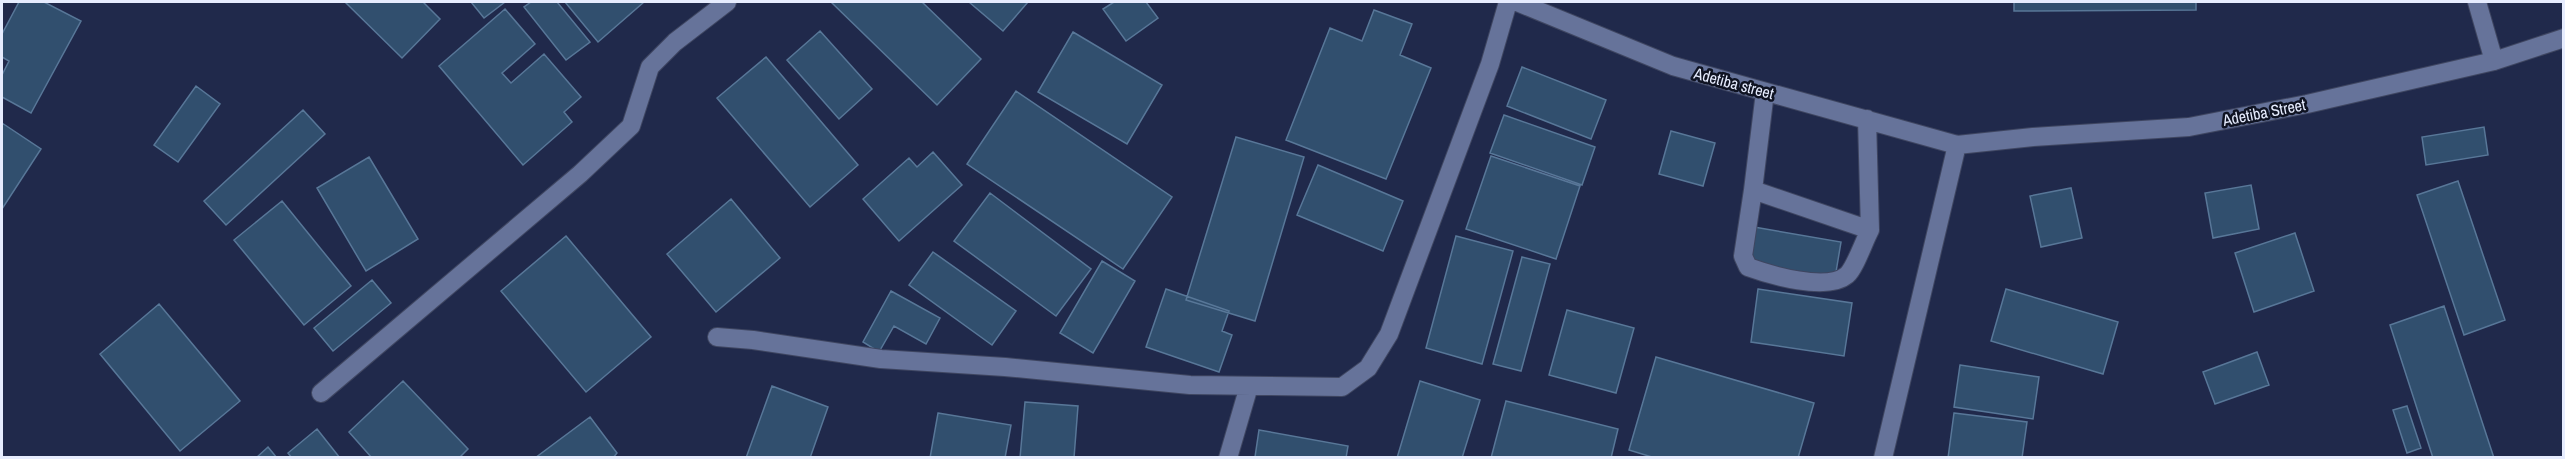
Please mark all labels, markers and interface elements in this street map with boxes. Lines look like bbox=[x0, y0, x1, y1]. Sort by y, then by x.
street label: Adetiba street bbox=[1691, 62, 1777, 104]
street label: Adetiba Street bbox=[2220, 93, 2308, 131]

